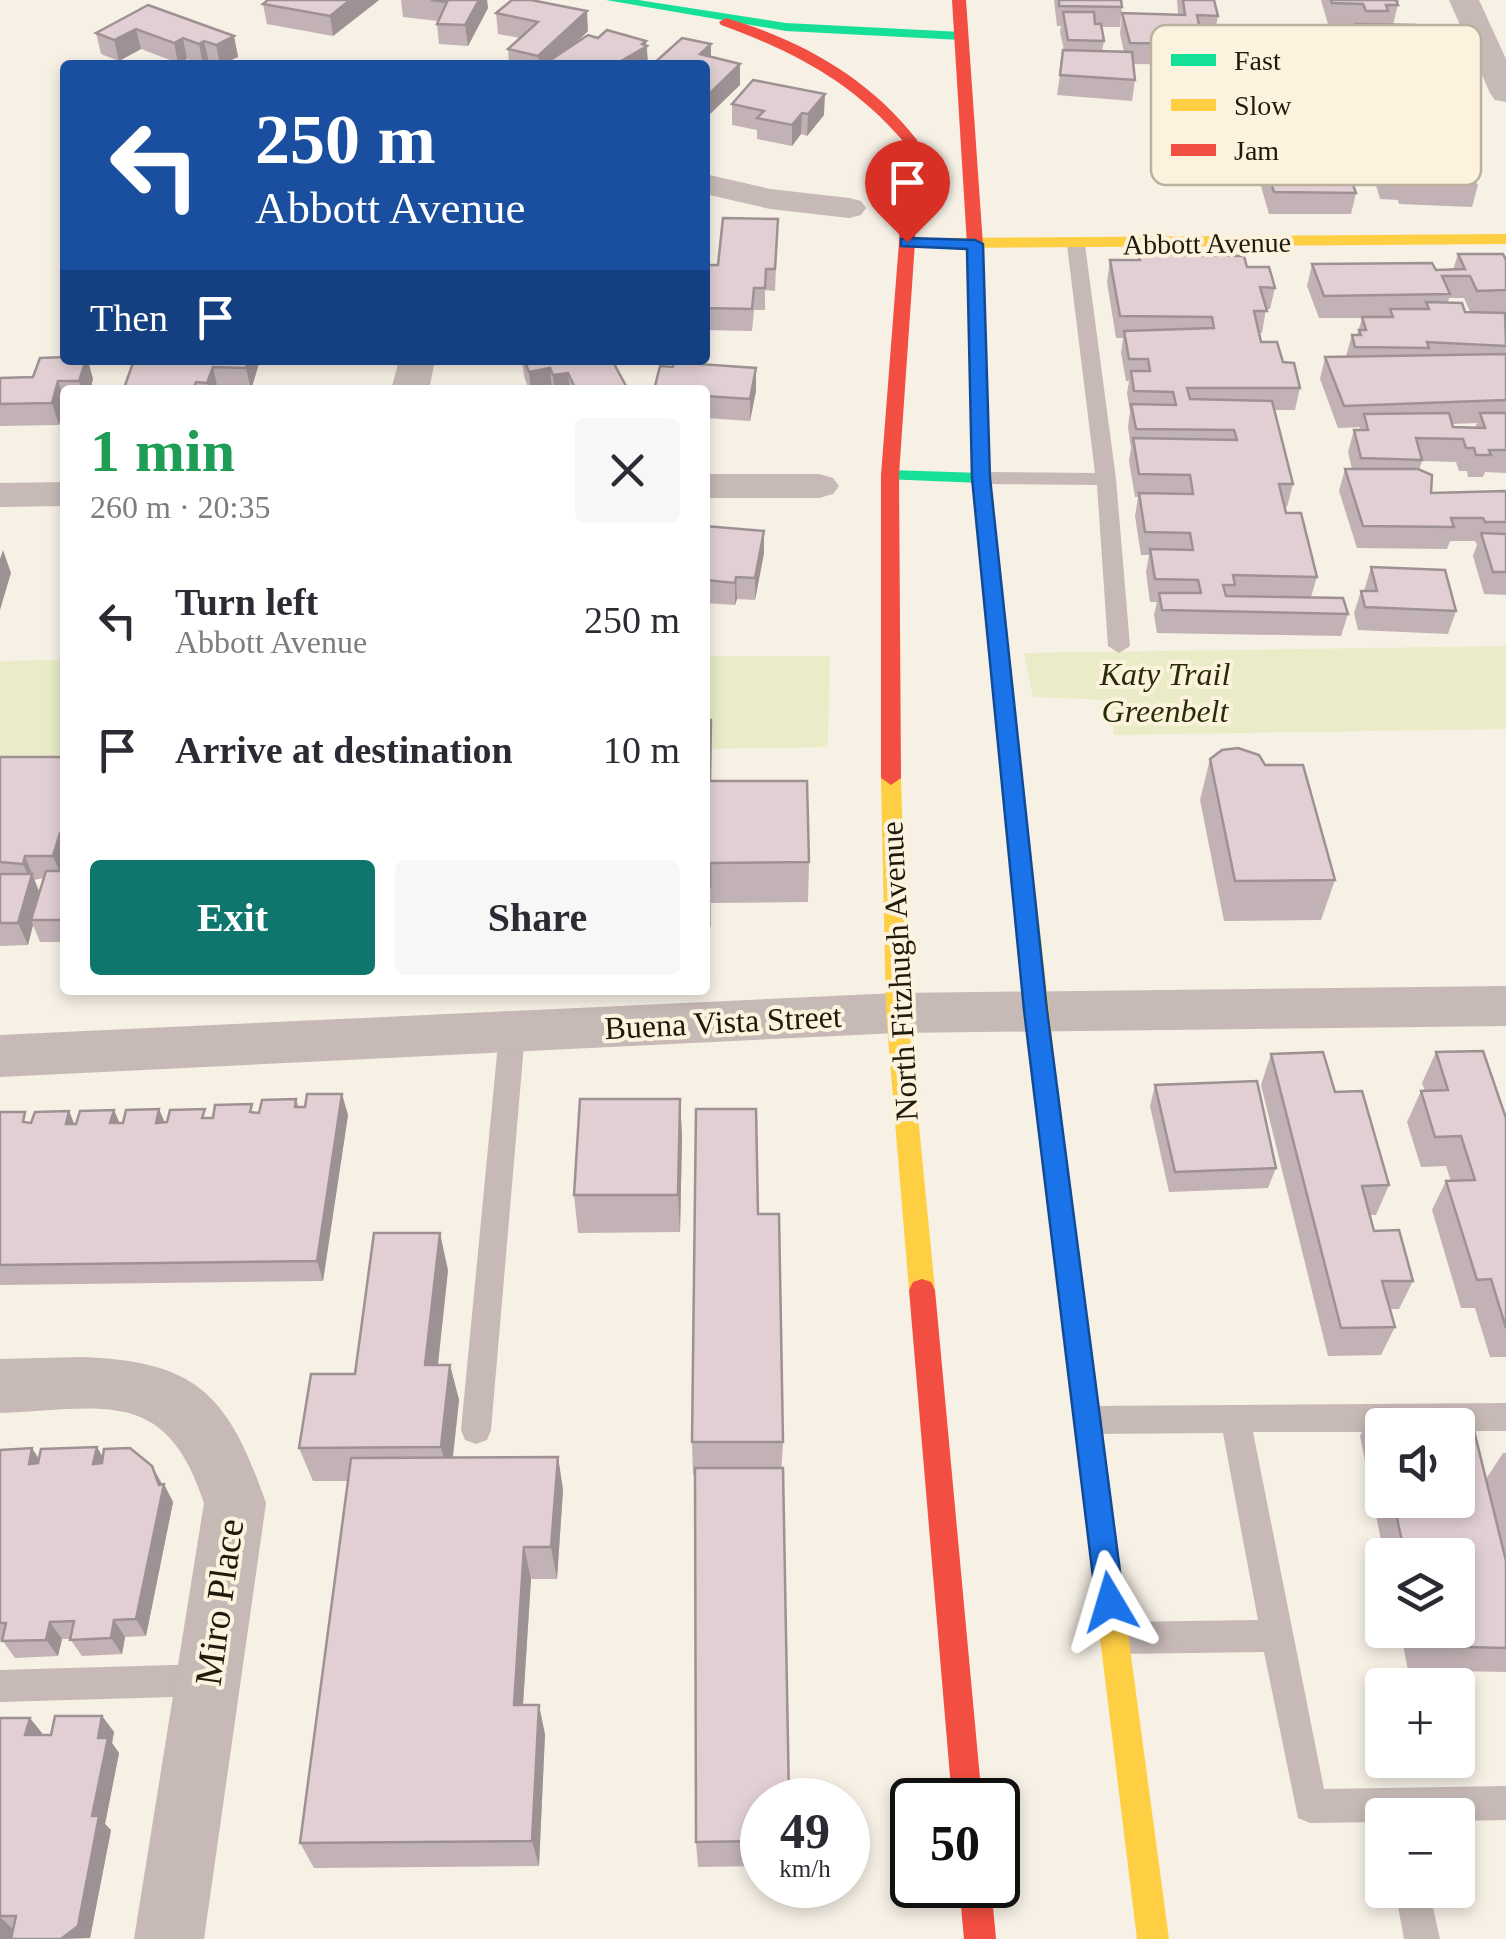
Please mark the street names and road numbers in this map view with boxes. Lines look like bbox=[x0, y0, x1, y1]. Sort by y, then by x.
street label: Abbott Avenue bbox=[1123, 227, 1291, 260]
street label: North Fitzhugh Avenue bbox=[873, 820, 925, 1122]
street label: Buena Vista Street bbox=[604, 998, 843, 1046]
street label: Miro Place bbox=[187, 1516, 251, 1688]

